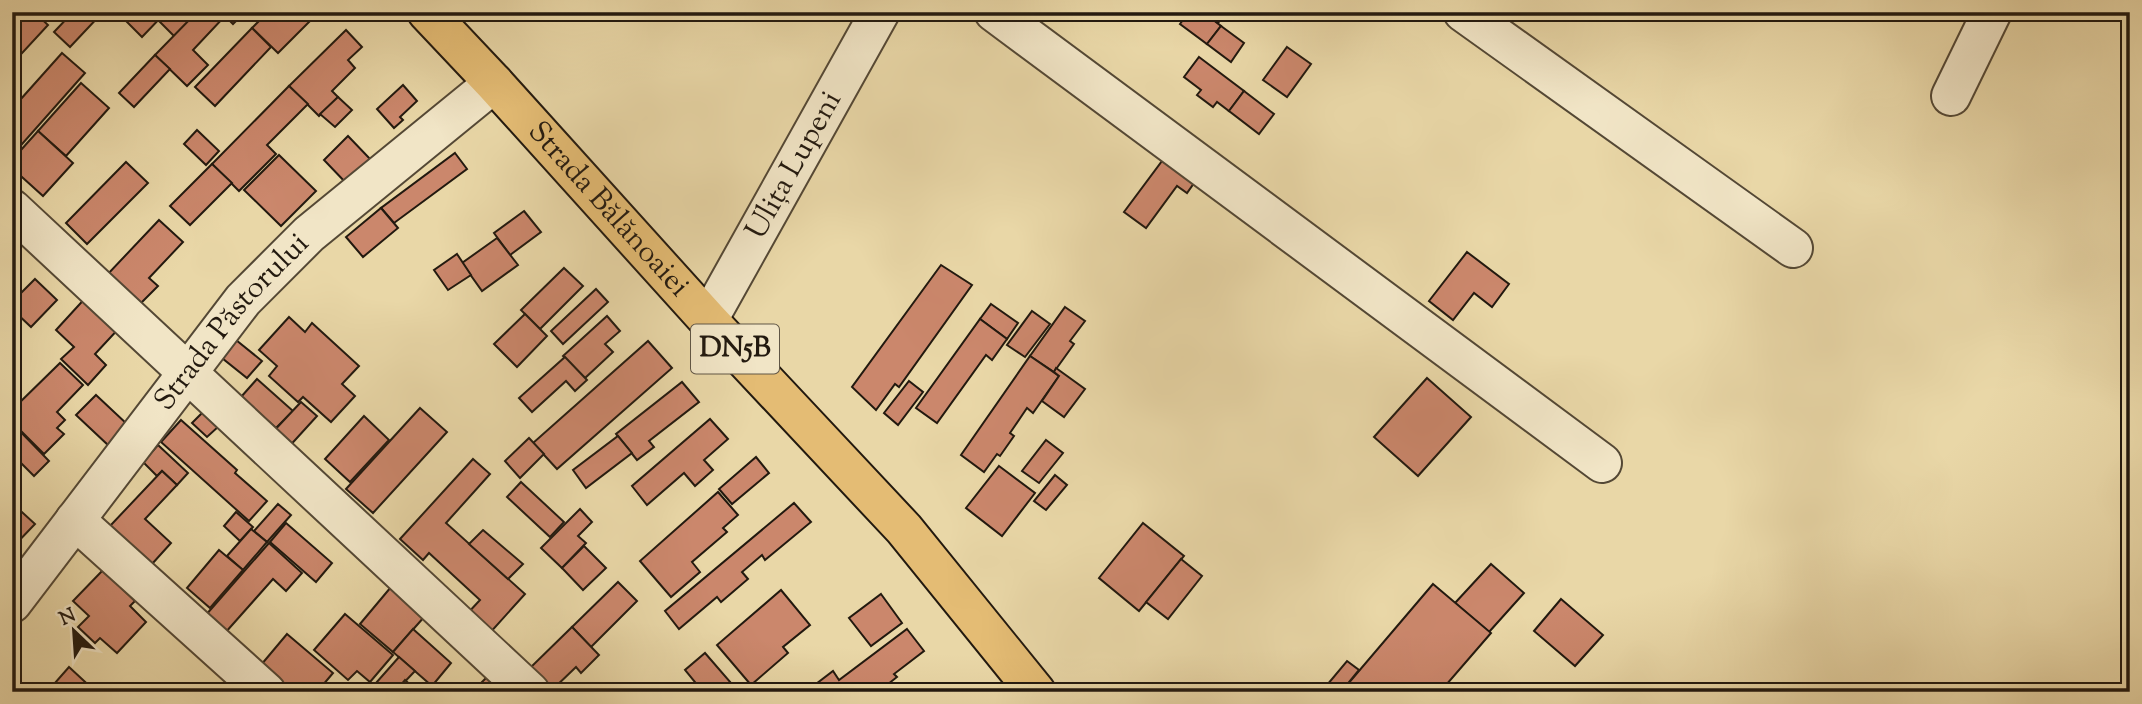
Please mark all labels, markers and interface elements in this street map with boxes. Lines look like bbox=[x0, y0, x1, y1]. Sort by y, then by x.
street label: Ulița Lupeni bbox=[736, 83, 853, 248]
street label: Strada Bălănoaiei bbox=[517, 112, 699, 307]
street label: Strada Păstorului bbox=[144, 224, 319, 420]
road number: DN5B bbox=[691, 324, 779, 374]
north arrow bbox=[38, 596, 108, 666]
text: N bbox=[55, 602, 80, 633]

